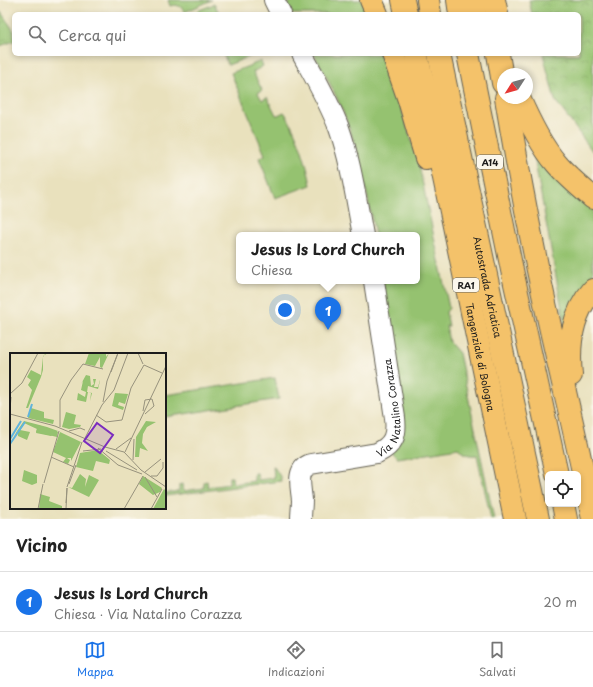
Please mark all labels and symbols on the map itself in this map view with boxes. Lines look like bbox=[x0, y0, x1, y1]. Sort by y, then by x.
north arrow bbox=[497, 68, 533, 104]
road number: A14 bbox=[477, 155, 503, 169]
street label: Autostrada Adriatica bbox=[470, 235, 507, 340]
road number: RA1 bbox=[453, 278, 479, 292]
pin: 1 bbox=[315, 297, 341, 330]
your location bbox=[275, 300, 295, 320]
street label: Tangenziale di Bologna bbox=[463, 302, 500, 413]
inset map bbox=[10, 353, 166, 509]
street label: Via Natalino Corazza bbox=[373, 357, 403, 460]

